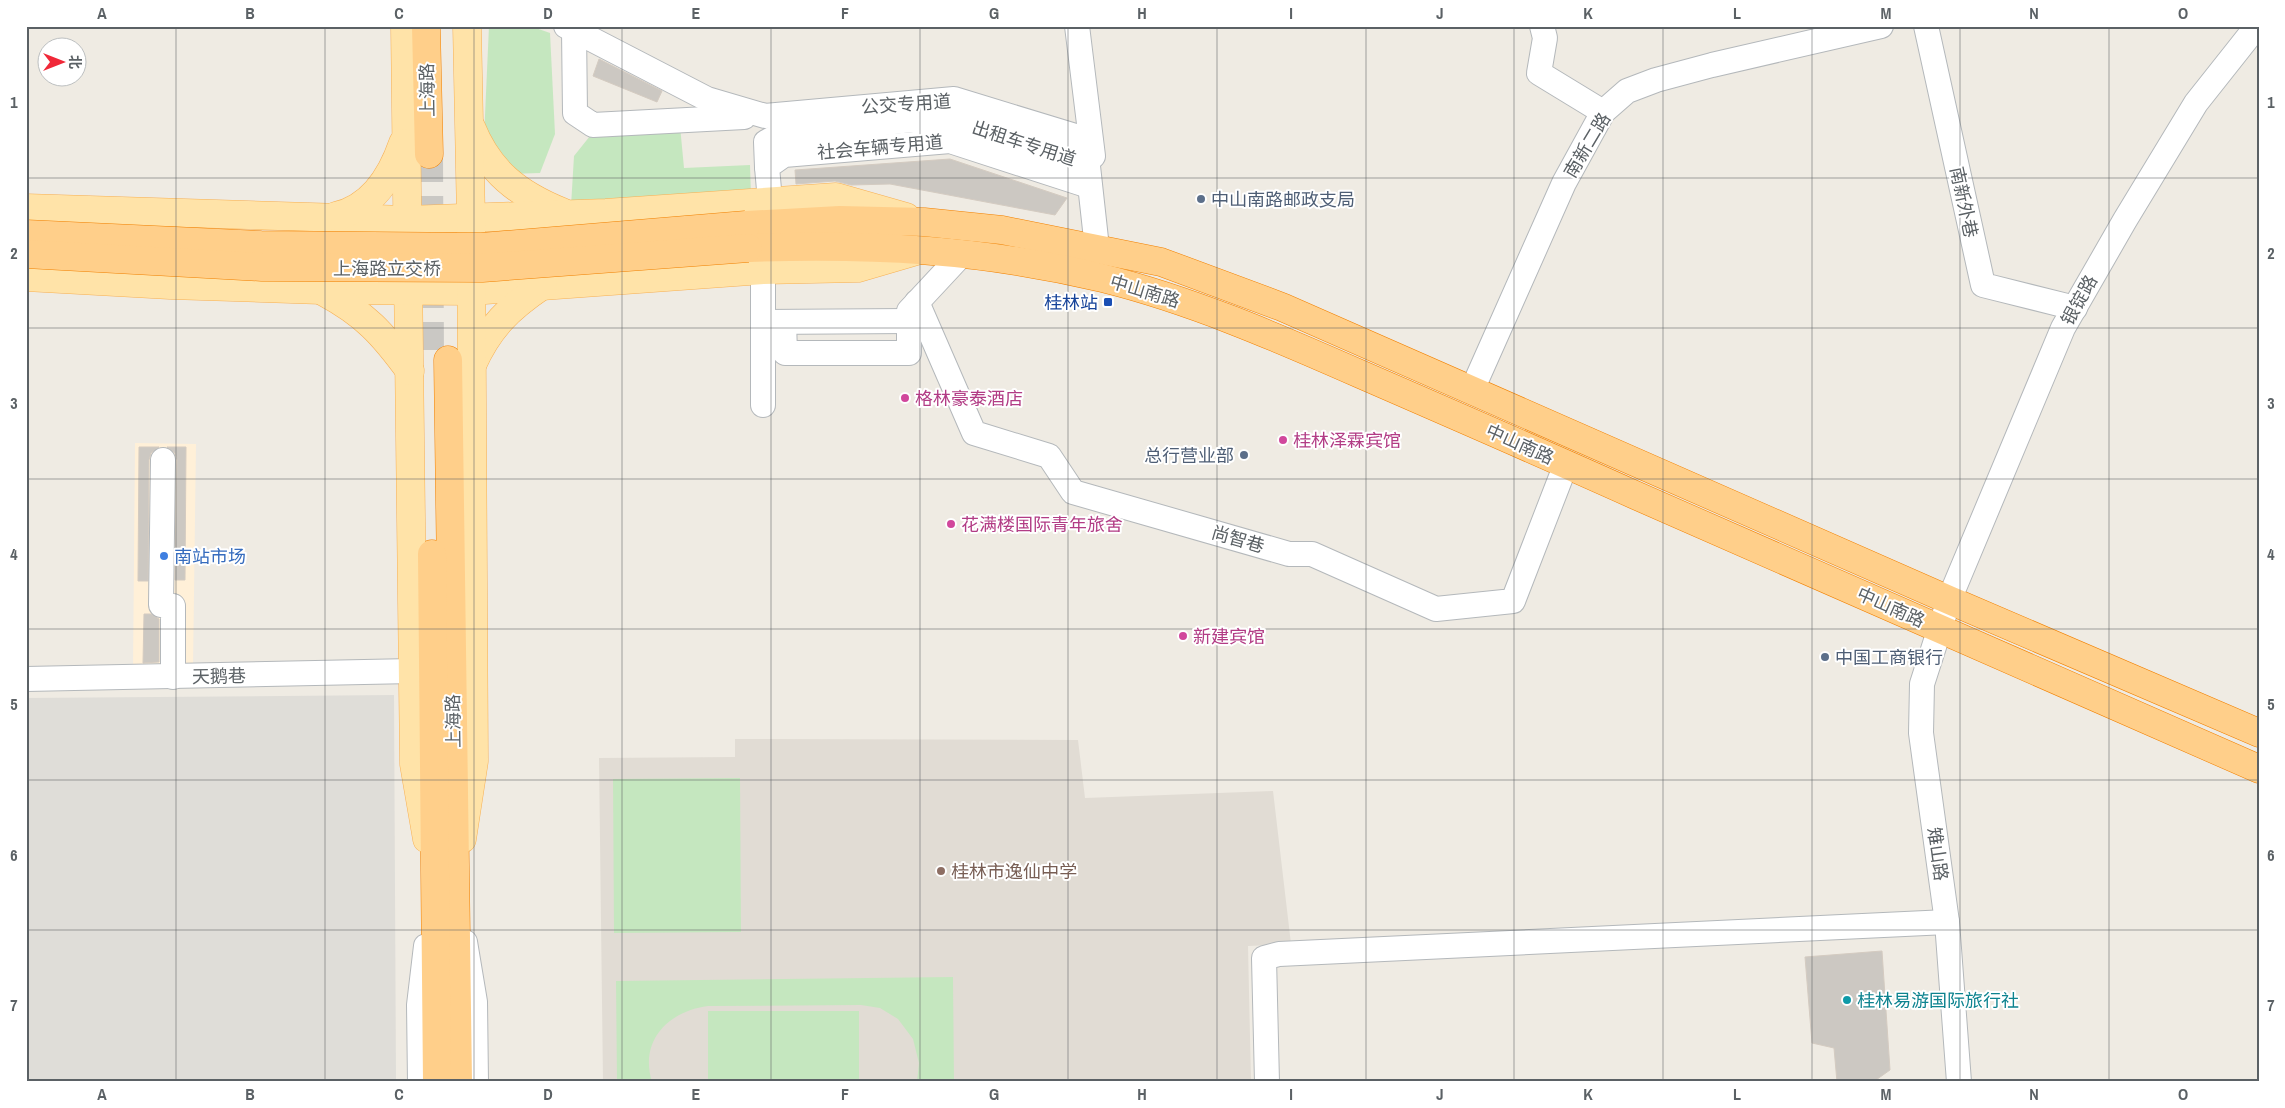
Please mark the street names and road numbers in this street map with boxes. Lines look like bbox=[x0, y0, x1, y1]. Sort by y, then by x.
street label: 上海路 bbox=[414, 63, 440, 117]
street label: 公交专用道 bbox=[860, 88, 952, 120]
street label: 南新二路 bbox=[1558, 108, 1616, 182]
street label: 出租车专用道 bbox=[969, 114, 1079, 172]
street label: 社会车辆专用道 bbox=[816, 129, 944, 165]
street label: 南新外巷 bbox=[1944, 164, 1984, 240]
street label: 上海路立交桥 bbox=[333, 256, 441, 281]
street label: 中山南路 bbox=[1107, 269, 1183, 313]
street label: 银锭路 bbox=[2055, 270, 2103, 330]
street label: 中山南路 bbox=[1482, 418, 1558, 470]
street label: 尚智巷 bbox=[1209, 520, 1267, 558]
street label: 中山南路 bbox=[1853, 581, 1929, 633]
street label: 天鹅巷 bbox=[192, 663, 246, 689]
street label: 上海路 bbox=[440, 694, 466, 748]
street label: 雉山路 bbox=[1922, 826, 1954, 882]

